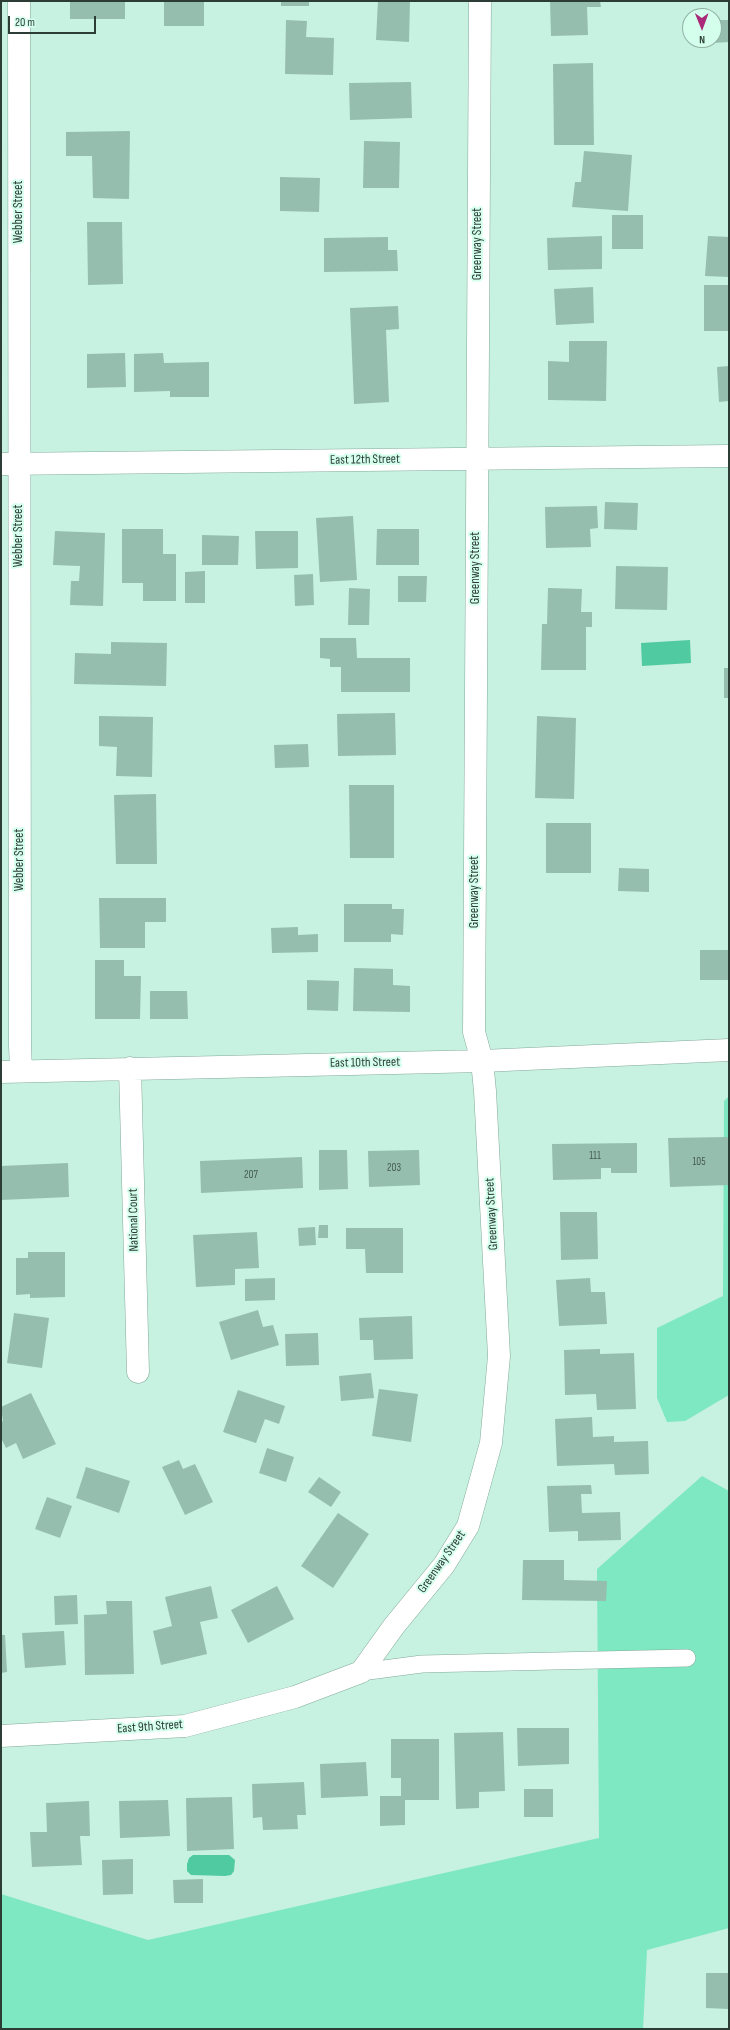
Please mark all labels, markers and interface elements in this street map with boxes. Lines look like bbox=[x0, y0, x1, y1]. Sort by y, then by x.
scale bar bbox=[10, 8, 98, 34]
north arrow bbox=[682, 8, 722, 48]
text: 20 m bbox=[15, 15, 35, 30]
text: N bbox=[699, 33, 705, 46]
street label: Webber Street bbox=[11, 181, 27, 243]
street label: Greenway Street bbox=[470, 208, 486, 280]
street label: East 12th Street bbox=[330, 452, 400, 468]
street label: Webber Street bbox=[11, 505, 27, 567]
street label: Greenway Street bbox=[468, 532, 484, 604]
street label: Webber Street bbox=[12, 829, 28, 891]
street label: Greenway Street bbox=[467, 856, 483, 928]
street label: East 10th Street bbox=[330, 1055, 400, 1071]
house number: 111 bbox=[589, 1149, 601, 1163]
house number: 105 bbox=[692, 1155, 706, 1169]
house number: 203 bbox=[387, 1161, 401, 1175]
house number: 207 bbox=[244, 1168, 258, 1182]
street label: Greenway Street bbox=[482, 1177, 502, 1251]
street label: National Court bbox=[126, 1188, 142, 1252]
street label: Greenway Street bbox=[415, 1528, 469, 1596]
street label: East 9th Street bbox=[117, 1717, 183, 1737]

